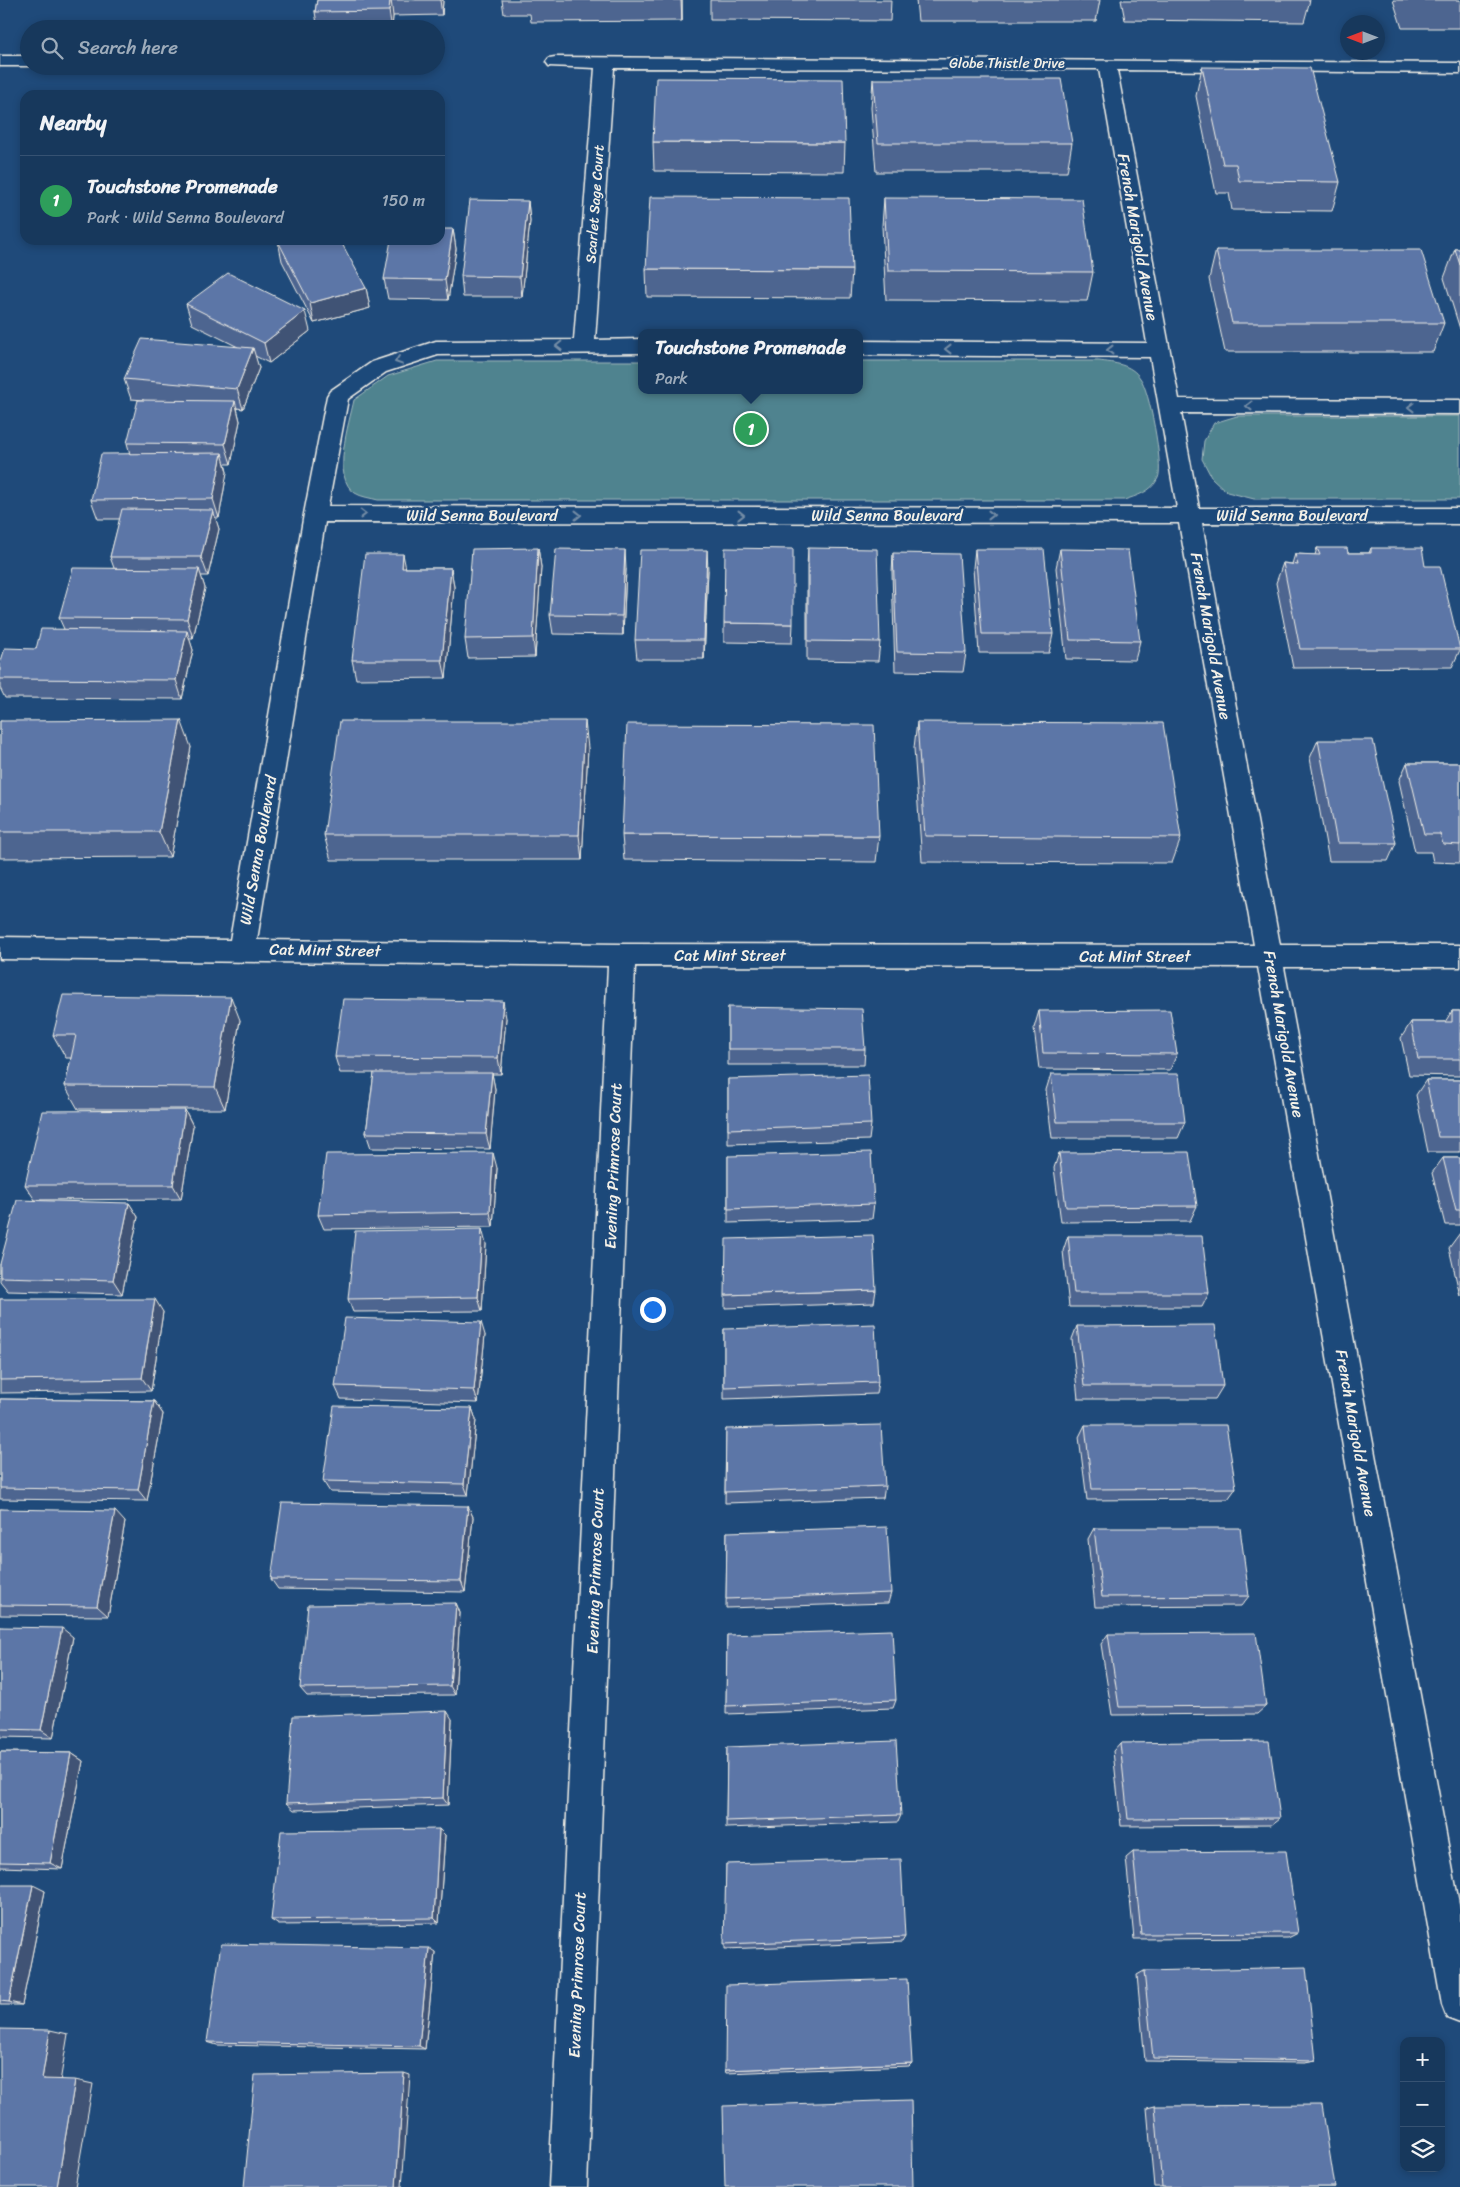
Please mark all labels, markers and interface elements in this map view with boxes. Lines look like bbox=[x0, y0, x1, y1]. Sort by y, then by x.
north arrow bbox=[1340, 15, 1385, 60]
search box bbox=[20, 20, 445, 75]
text: Search here bbox=[78, 31, 178, 64]
icon: search bbox=[38, 34, 66, 62]
street label: Globe Thistle Drive bbox=[949, 51, 1065, 76]
text: Nearby bbox=[40, 104, 106, 142]
street label: Scarlet Sage Court bbox=[578, 144, 612, 264]
street label: French Marigold Avenue bbox=[1109, 151, 1167, 323]
text: Touchstone Promenade bbox=[87, 170, 278, 203]
text: 1 bbox=[53, 186, 59, 215]
text: 150 m bbox=[382, 186, 425, 215]
text: Park · Wild Senna Boulevard bbox=[87, 203, 284, 232]
popup bbox=[638, 329, 863, 394]
text: Touchstone Promenade bbox=[655, 331, 846, 364]
one-way arrow bbox=[554, 341, 562, 351]
one-way arrow bbox=[943, 344, 951, 354]
one-way arrow bbox=[1106, 345, 1114, 355]
one-way arrow bbox=[394, 355, 403, 365]
text: Park bbox=[655, 364, 688, 393]
one-way arrow bbox=[1245, 401, 1252, 411]
one-way arrow bbox=[1407, 402, 1415, 412]
pin: 1 bbox=[735, 410, 767, 448]
street label: Wild Senna Boulevard bbox=[406, 501, 559, 530]
street label: Wild Senna Boulevard bbox=[811, 501, 964, 530]
street label: Wild Senna Boulevard bbox=[1216, 501, 1369, 530]
one-way arrow bbox=[360, 509, 368, 519]
one-way arrow bbox=[575, 510, 583, 520]
one-way arrow bbox=[738, 510, 745, 520]
one-way arrow bbox=[988, 510, 995, 520]
street label: French Marigold Avenue bbox=[1182, 550, 1240, 722]
street label: Wild Senna Boulevard bbox=[231, 771, 286, 927]
street label: Cat Mint Street bbox=[269, 935, 382, 965]
street label: Cat Mint Street bbox=[674, 941, 786, 970]
street label: Cat Mint Street bbox=[1079, 942, 1191, 971]
street label: French Marigold Avenue bbox=[1255, 948, 1313, 1120]
street label: Evening Primrose Court bbox=[596, 1083, 630, 1249]
your location bbox=[640, 1297, 666, 1323]
street label: French Marigold Avenue bbox=[1327, 1347, 1385, 1519]
street label: Evening Primrose Court bbox=[578, 1488, 612, 1654]
street label: Evening Primrose Court bbox=[560, 1892, 594, 2058]
map controls bbox=[1400, 2037, 1445, 2172]
button: + bbox=[1400, 2037, 1445, 2082]
button: − bbox=[1400, 2082, 1445, 2127]
button: layers bbox=[1400, 2127, 1445, 2172]

